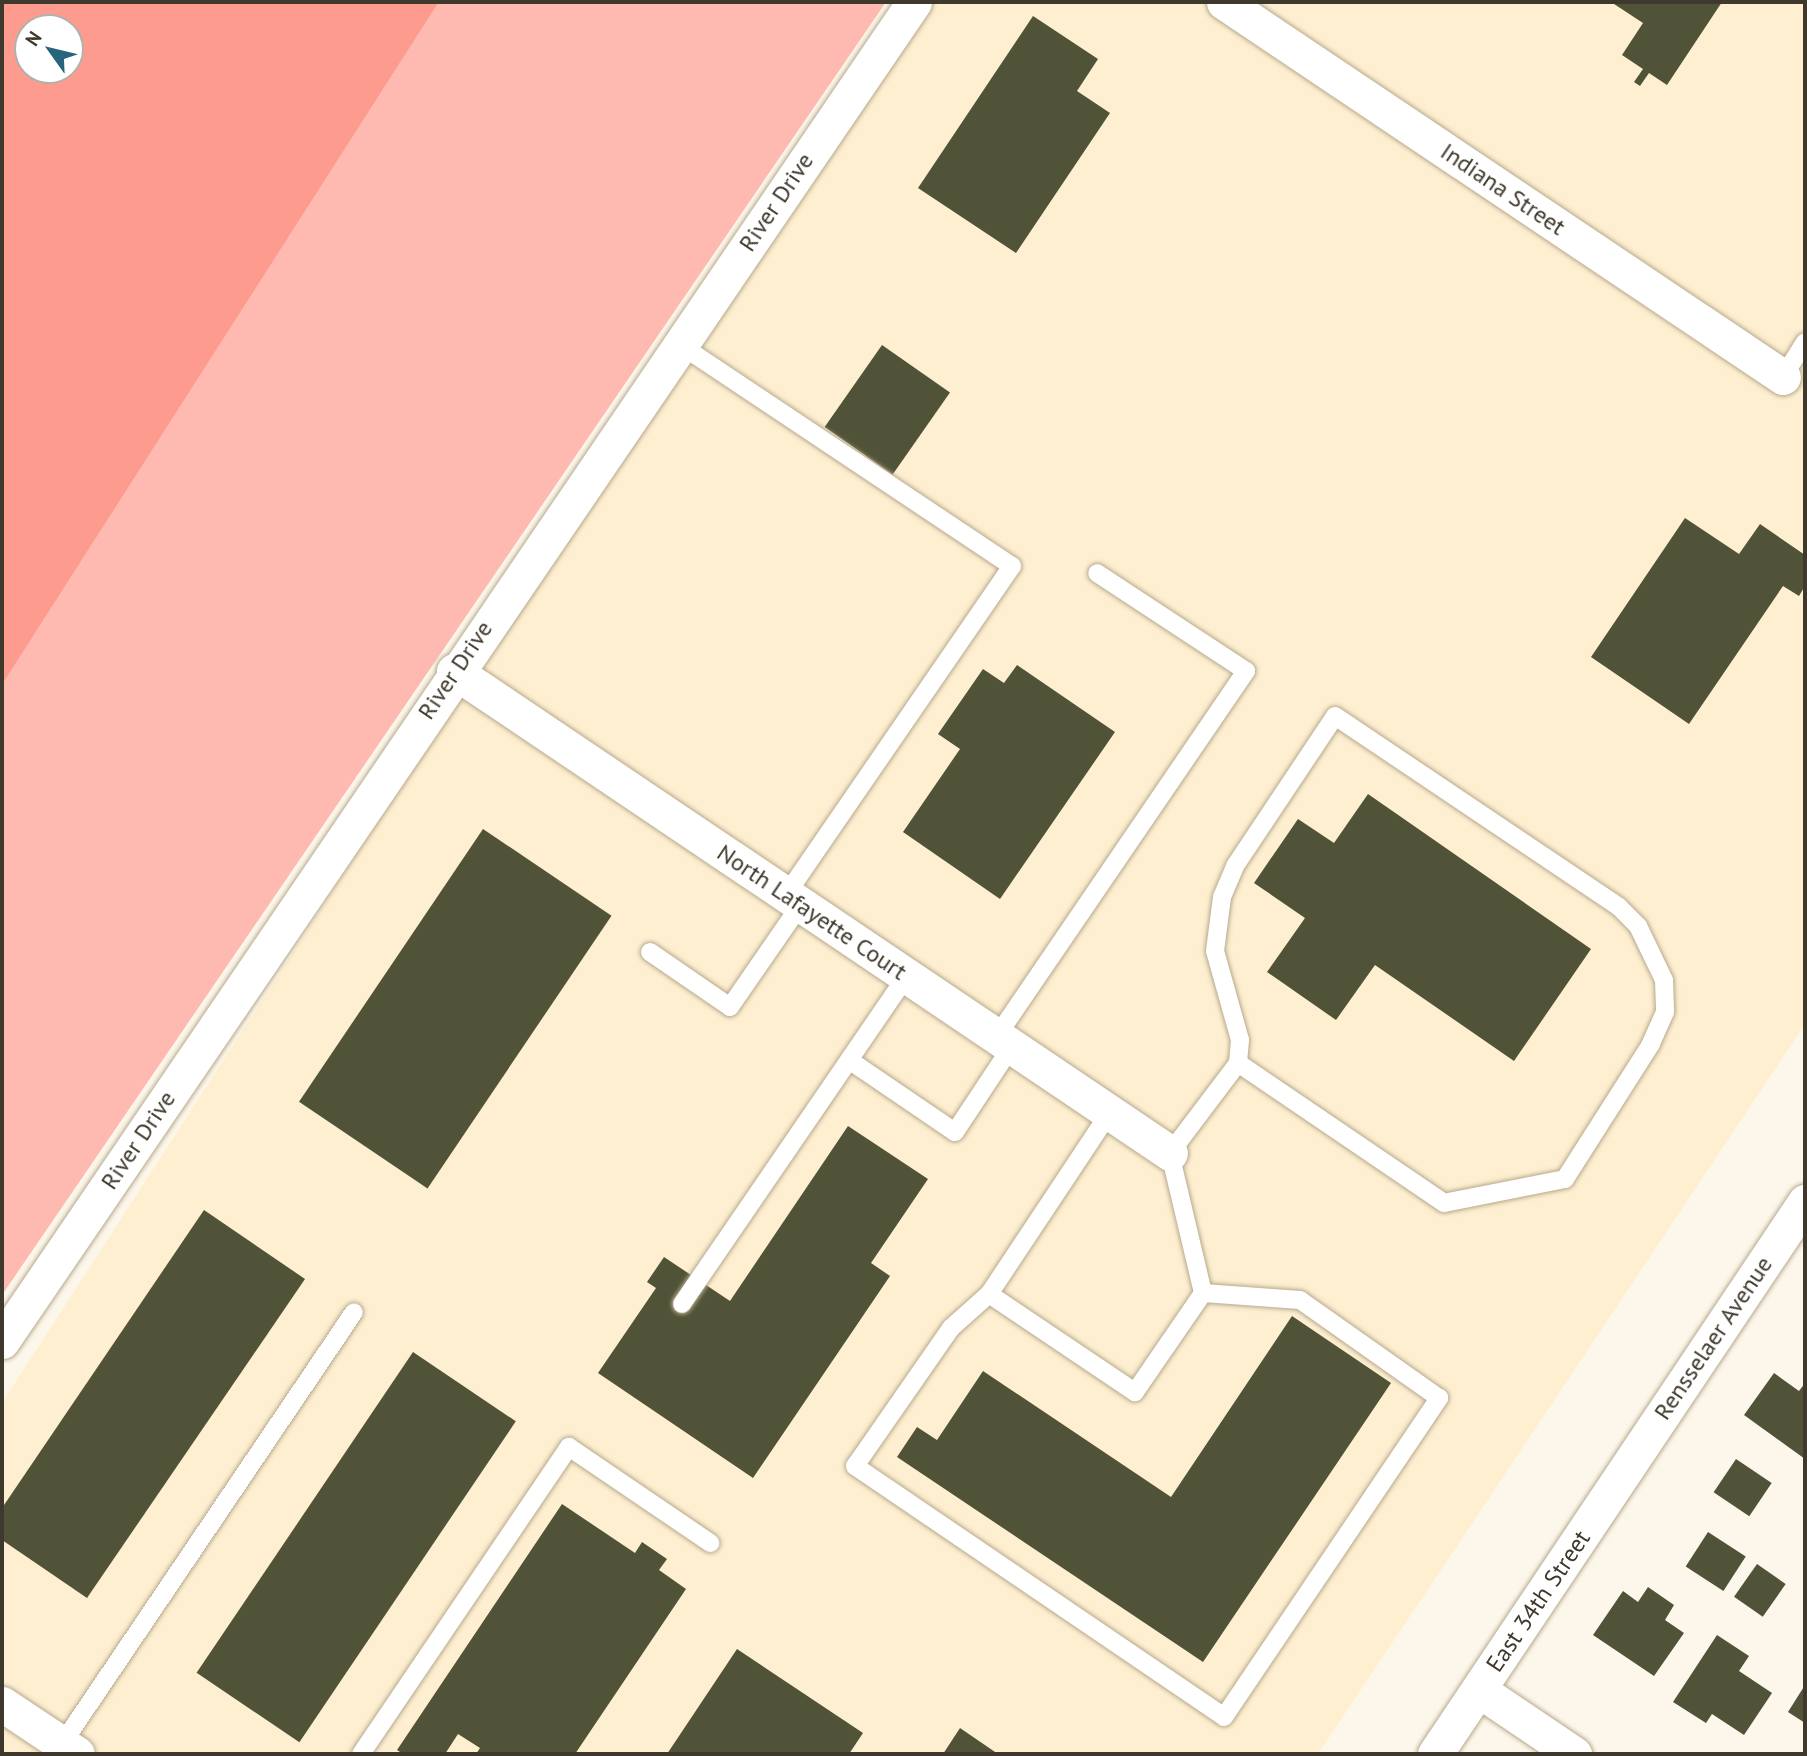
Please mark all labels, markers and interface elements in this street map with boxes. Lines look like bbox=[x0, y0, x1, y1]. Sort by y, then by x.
north arrow bbox=[14, 14, 84, 84]
text: N bbox=[20, 26, 47, 50]
street label: Indiana Street bbox=[1435, 137, 1571, 241]
street label: River Drive bbox=[733, 147, 819, 257]
street label: River Drive bbox=[412, 615, 498, 725]
street label: North Lafayette Court bbox=[712, 838, 912, 986]
street label: River Drive bbox=[95, 1085, 181, 1195]
street label: Rensselaer Avenue bbox=[1648, 1251, 1778, 1425]
street label: East 34th Street bbox=[1480, 1525, 1596, 1677]

